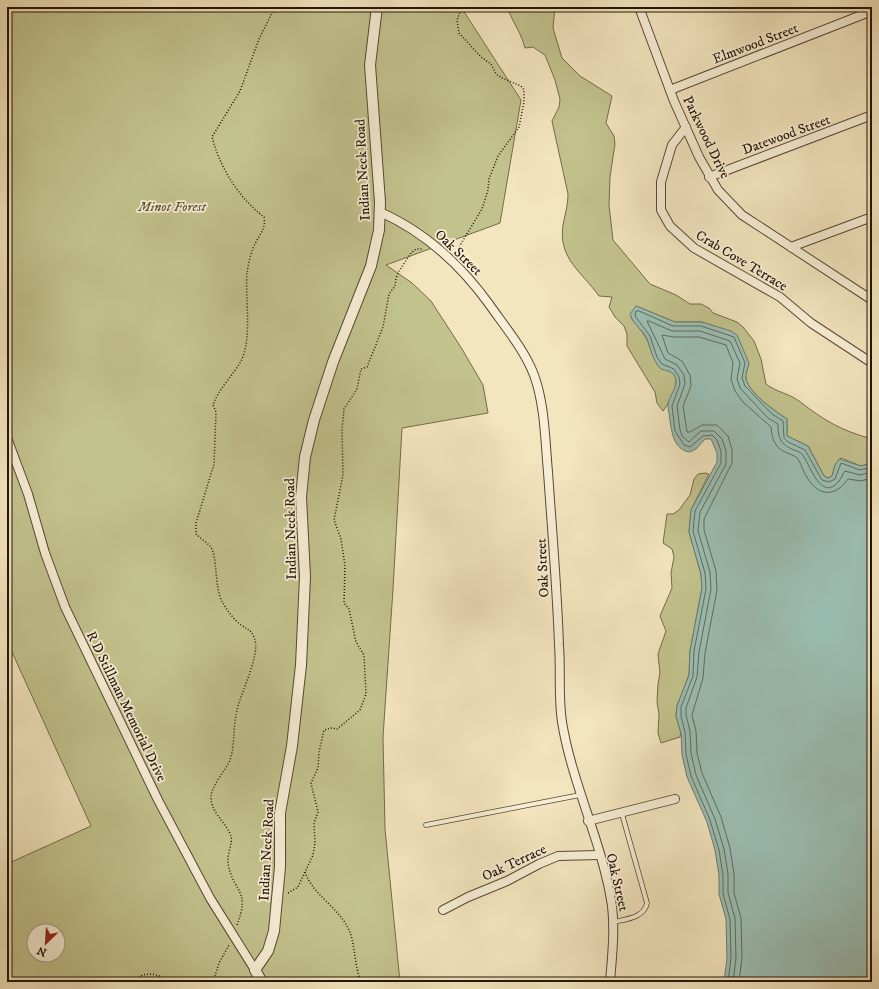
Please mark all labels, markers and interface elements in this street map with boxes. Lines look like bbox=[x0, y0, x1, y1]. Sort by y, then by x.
street label: Elmwood Street bbox=[710, 19, 801, 69]
street label: Parkwood Drive bbox=[678, 93, 734, 182]
street label: Datewood Street bbox=[740, 111, 833, 159]
street label: Indian Neck Road bbox=[351, 119, 375, 221]
park label: Minot Forest bbox=[137, 198, 207, 216]
street label: Oak Street bbox=[431, 226, 486, 280]
street label: Crab Cove Terrace bbox=[692, 226, 791, 295]
street label: Indian Neck Road bbox=[281, 478, 301, 580]
street label: Oak Street bbox=[532, 538, 554, 598]
street label: R D Stillman Memorial Drive bbox=[82, 628, 170, 785]
street label: Indian Neck Road bbox=[255, 799, 279, 901]
street label: Oak Terrace bbox=[479, 840, 550, 886]
street label: Oak Street bbox=[602, 851, 633, 913]
north arrow bbox=[26, 923, 66, 963]
text: N bbox=[35, 943, 49, 959]

